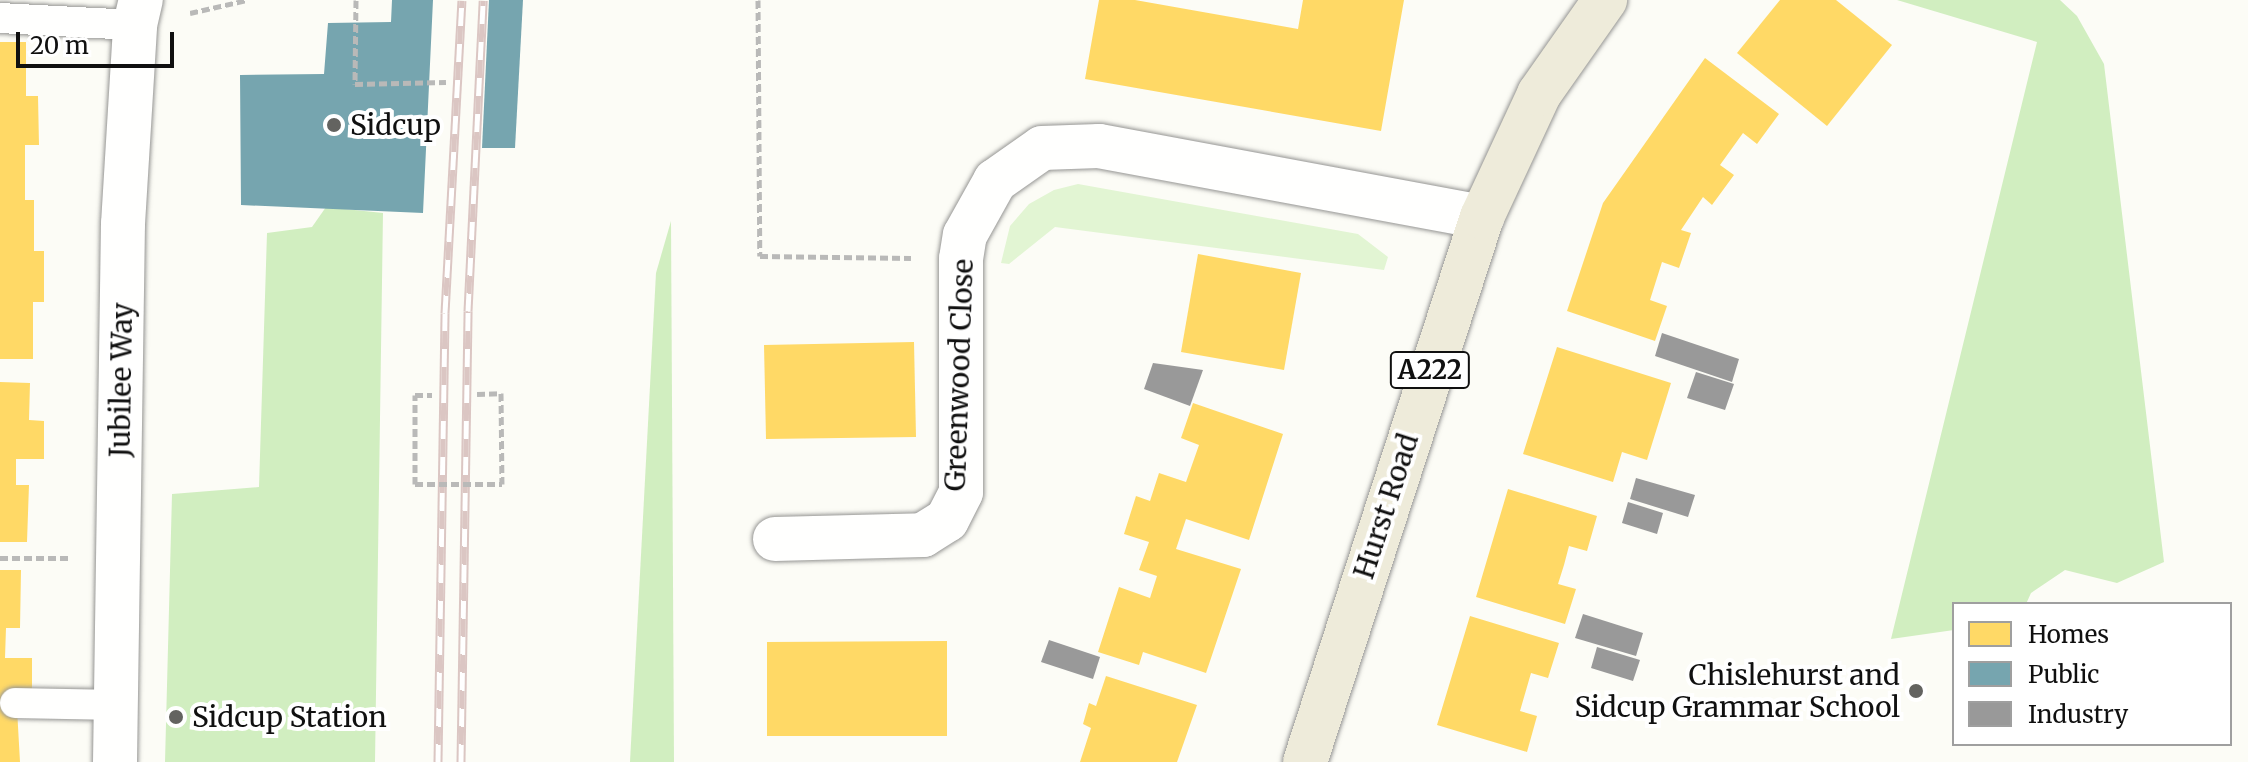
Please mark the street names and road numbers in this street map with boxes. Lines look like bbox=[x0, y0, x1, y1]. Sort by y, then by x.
street label: Greenwood Close bbox=[938, 258, 980, 492]
street label: Jubilee Way bbox=[103, 302, 139, 458]
road number: A222 bbox=[1388, 348, 1472, 392]
street label: Hurst Road bbox=[1347, 429, 1425, 583]

